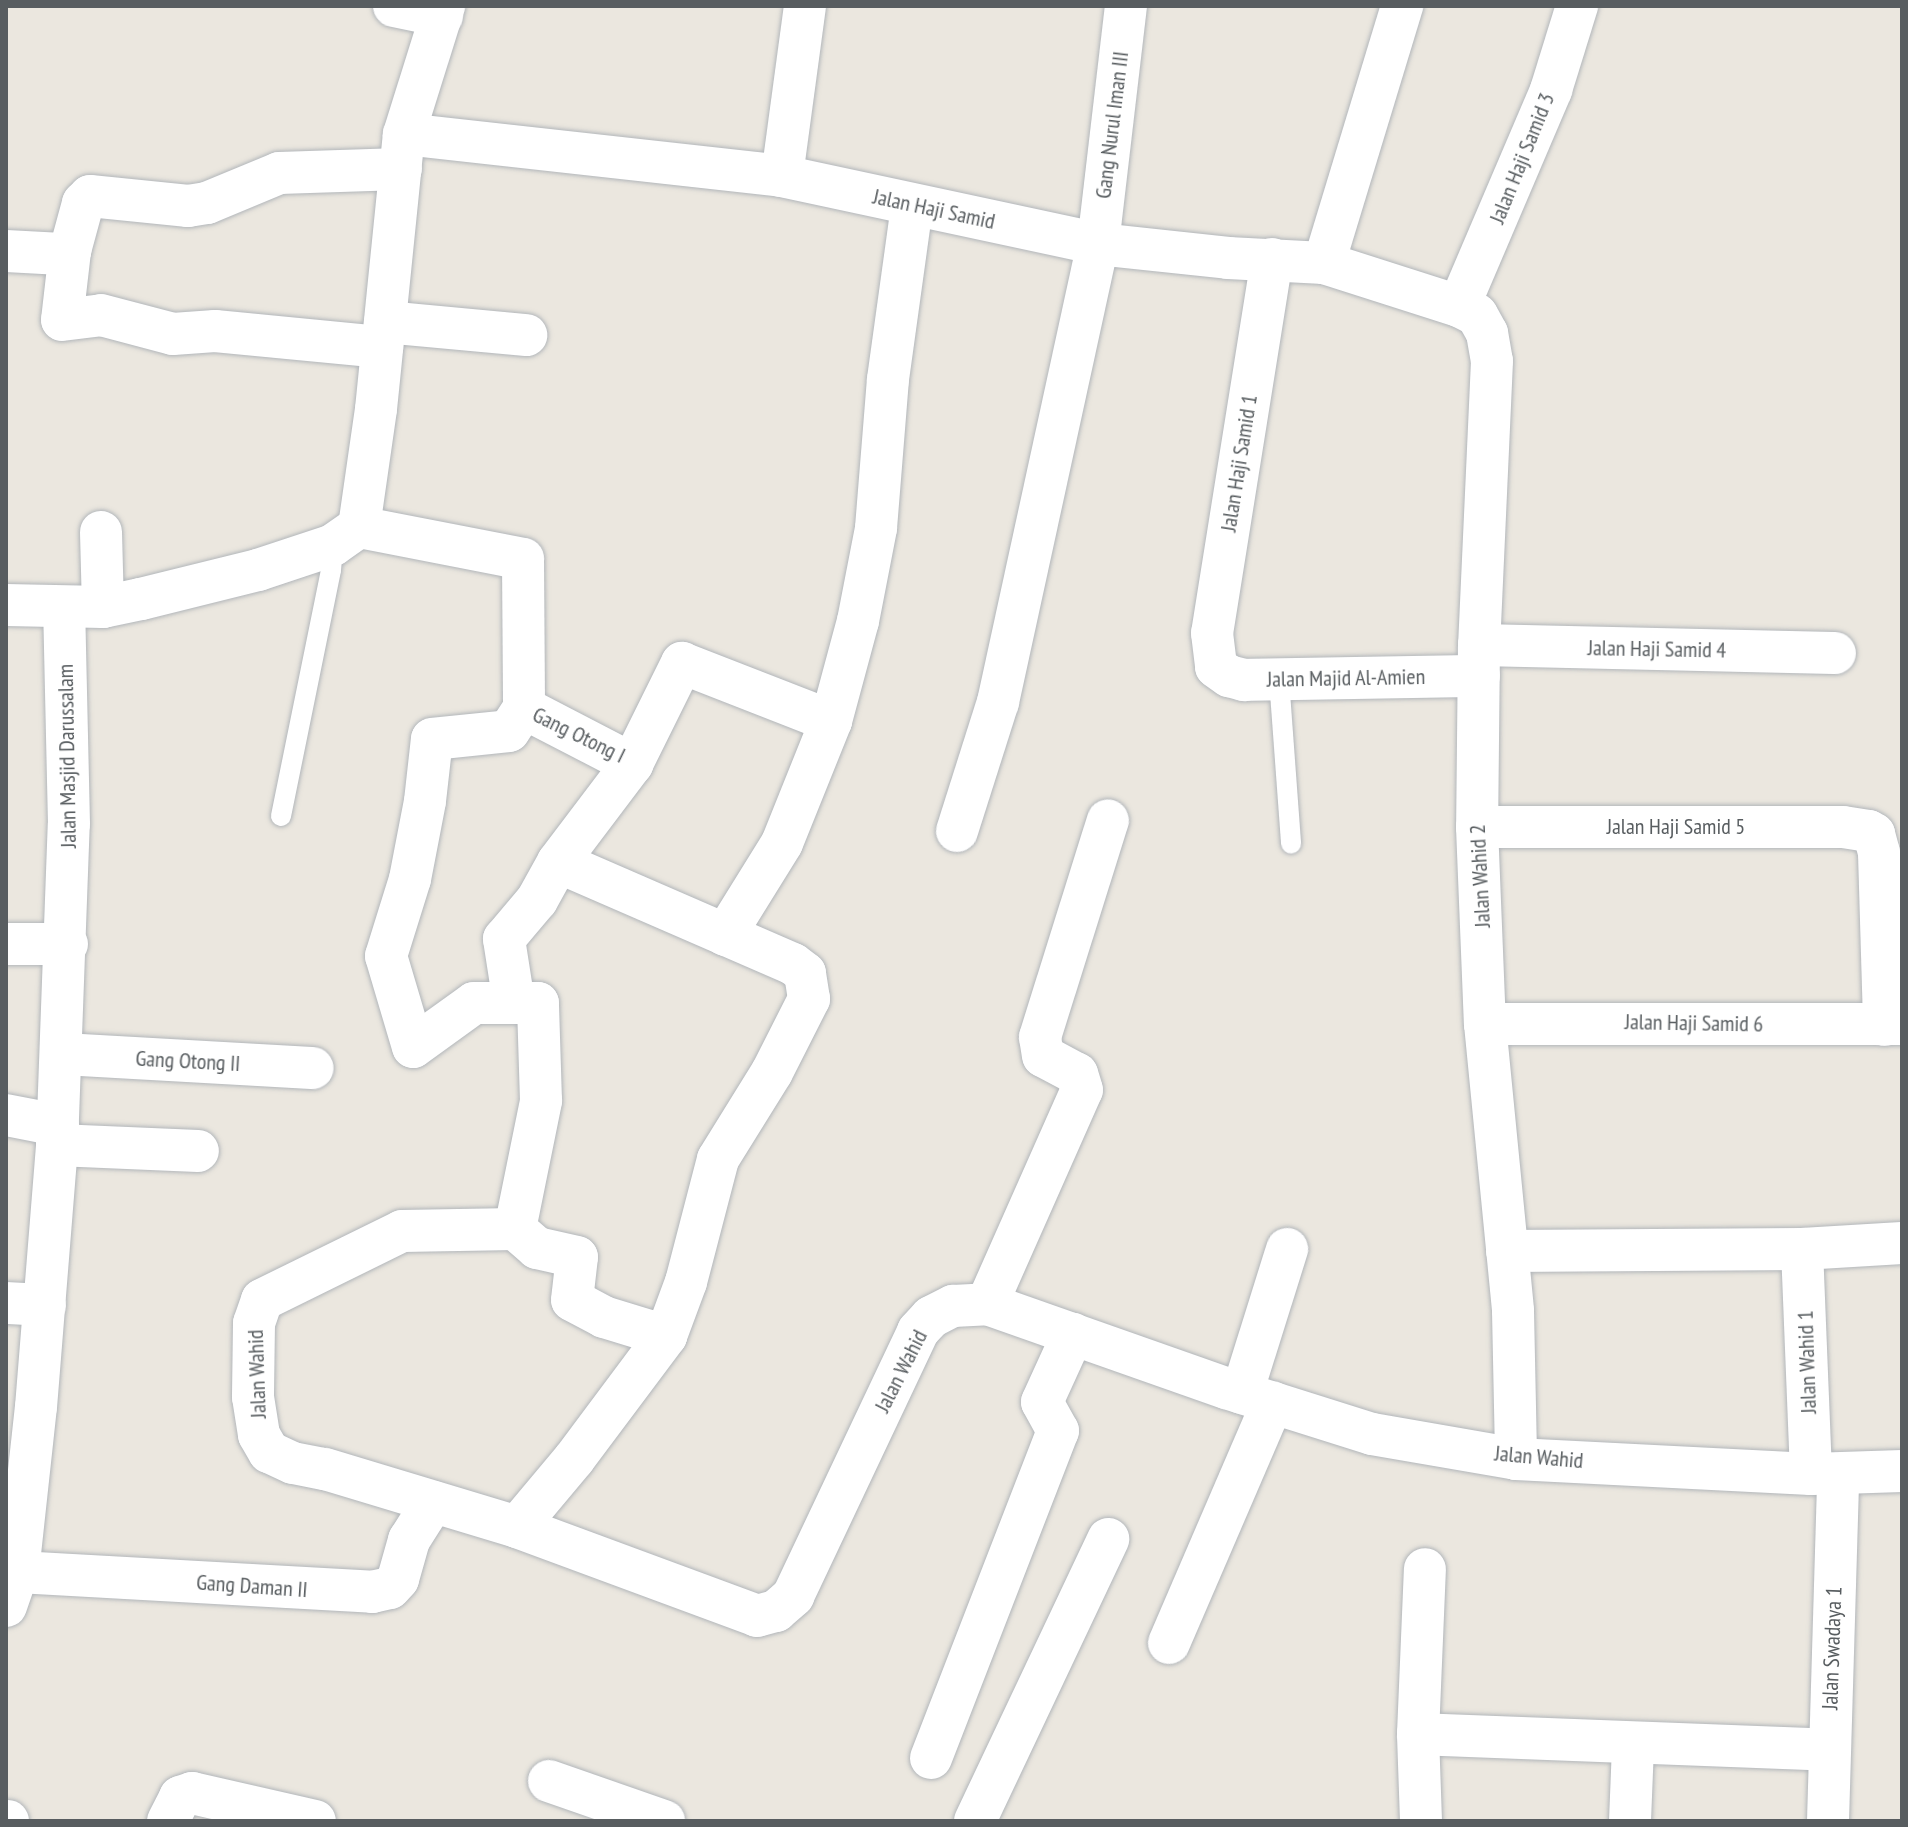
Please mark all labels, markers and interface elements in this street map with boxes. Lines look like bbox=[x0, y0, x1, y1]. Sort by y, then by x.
street label: Gang Nurul Iman III bbox=[1090, 50, 1134, 200]
street label: Jalan Haji Samid 3 bbox=[1484, 89, 1560, 227]
street label: Jalan Haji Samid bbox=[871, 183, 997, 235]
street label: Jalan Haji Samid 1 bbox=[1215, 393, 1263, 533]
street label: Jalan Haji Samid 4 bbox=[1588, 635, 1726, 663]
street label: Jalan Majid Al-Amien bbox=[1266, 663, 1426, 693]
street label: Jalan Masjid Darussalam bbox=[52, 664, 82, 848]
street label: Gang Otong I bbox=[528, 701, 630, 769]
street label: Jalan Haji Samid 5 bbox=[1607, 814, 1745, 840]
street label: Jalan Wahid 2 bbox=[1464, 824, 1496, 928]
street label: Jalan Haji Samid 6 bbox=[1625, 1009, 1763, 1037]
street label: Gang Otong II bbox=[135, 1045, 241, 1077]
street label: Jalan Wahid 1 bbox=[1792, 1310, 1822, 1414]
street label: Jalan Wahid bbox=[869, 1325, 933, 1417]
street label: Jalan Wahid bbox=[242, 1329, 272, 1419]
street label: Jalan Wahid bbox=[1493, 1440, 1585, 1474]
street label: Gang Daman II bbox=[195, 1569, 309, 1603]
street label: Jalan Swadaya 1 bbox=[1817, 1586, 1847, 1710]

